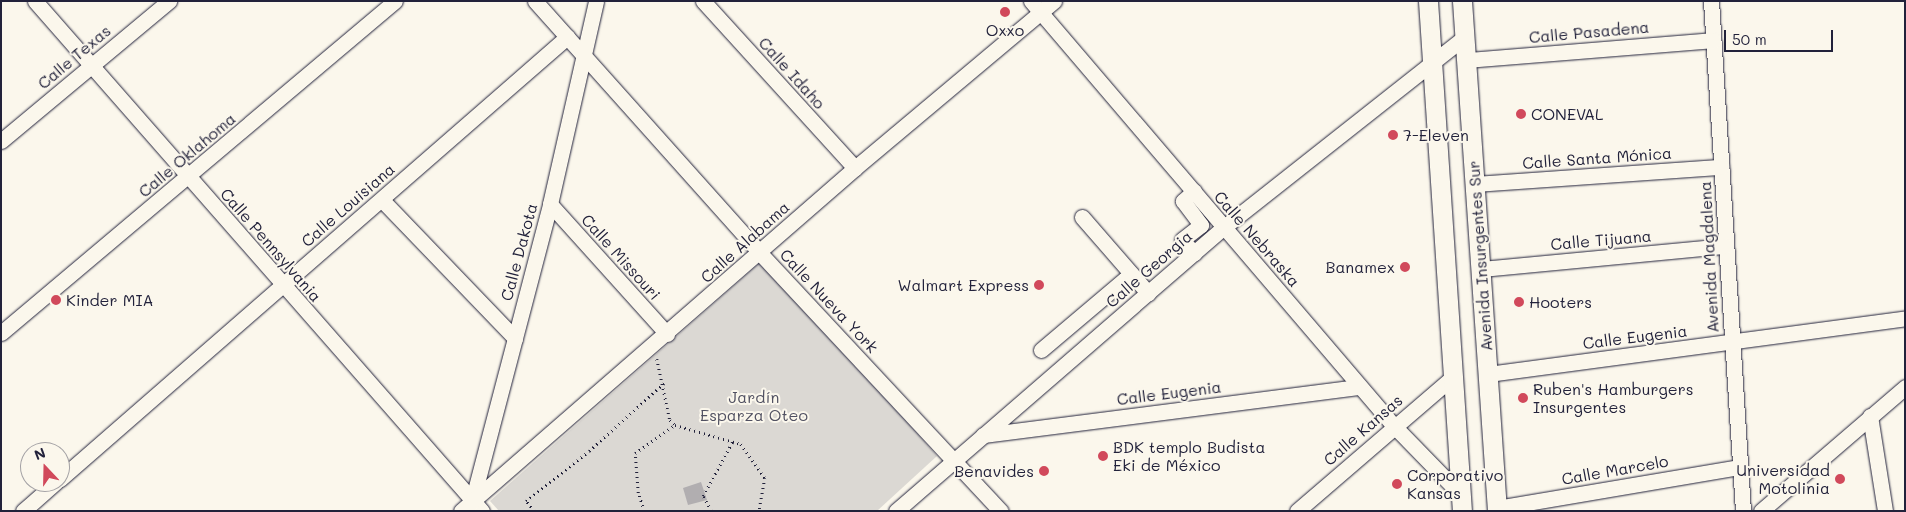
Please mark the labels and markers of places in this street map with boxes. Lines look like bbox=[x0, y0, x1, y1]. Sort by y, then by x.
marker: Oxxo bbox=[999, 6, 1011, 18]
place label: Oxxo bbox=[986, 20, 1024, 40]
place label: CONEVAL bbox=[1531, 104, 1603, 124]
marker: CONEVAL bbox=[1515, 108, 1527, 120]
place label: 7-Eleven bbox=[1403, 125, 1469, 145]
marker: 7-Eleven bbox=[1387, 129, 1399, 141]
place label: Banamex bbox=[1325, 257, 1395, 277]
marker: Banamex bbox=[1399, 261, 1411, 273]
place label: Walmart Express bbox=[897, 275, 1029, 295]
marker: Walmart Express bbox=[1033, 279, 1045, 291]
place label: Kinder MIA bbox=[66, 290, 154, 310]
place label: Hooters bbox=[1529, 292, 1592, 312]
marker: Kinder MIA bbox=[50, 294, 62, 306]
marker: Hooters bbox=[1513, 296, 1525, 308]
place label: Ruben's Hamburgers Insurgentes bbox=[1533, 379, 1693, 417]
marker: Ruben's Hamburgers Insurgentes bbox=[1517, 392, 1529, 404]
place label: BDK templo Budista Eki de México bbox=[1113, 437, 1265, 475]
marker: BDK templo Budista Eki de México bbox=[1097, 450, 1109, 462]
place label: Universidad Motolinia bbox=[1736, 460, 1830, 498]
place label: Benavides bbox=[954, 461, 1034, 481]
marker: Benavides bbox=[1038, 465, 1050, 477]
place label: Corporativo Kansas bbox=[1407, 465, 1503, 503]
marker: Universidad Motolinia bbox=[1834, 473, 1846, 485]
marker: Corporativo Kansas bbox=[1391, 478, 1403, 490]

